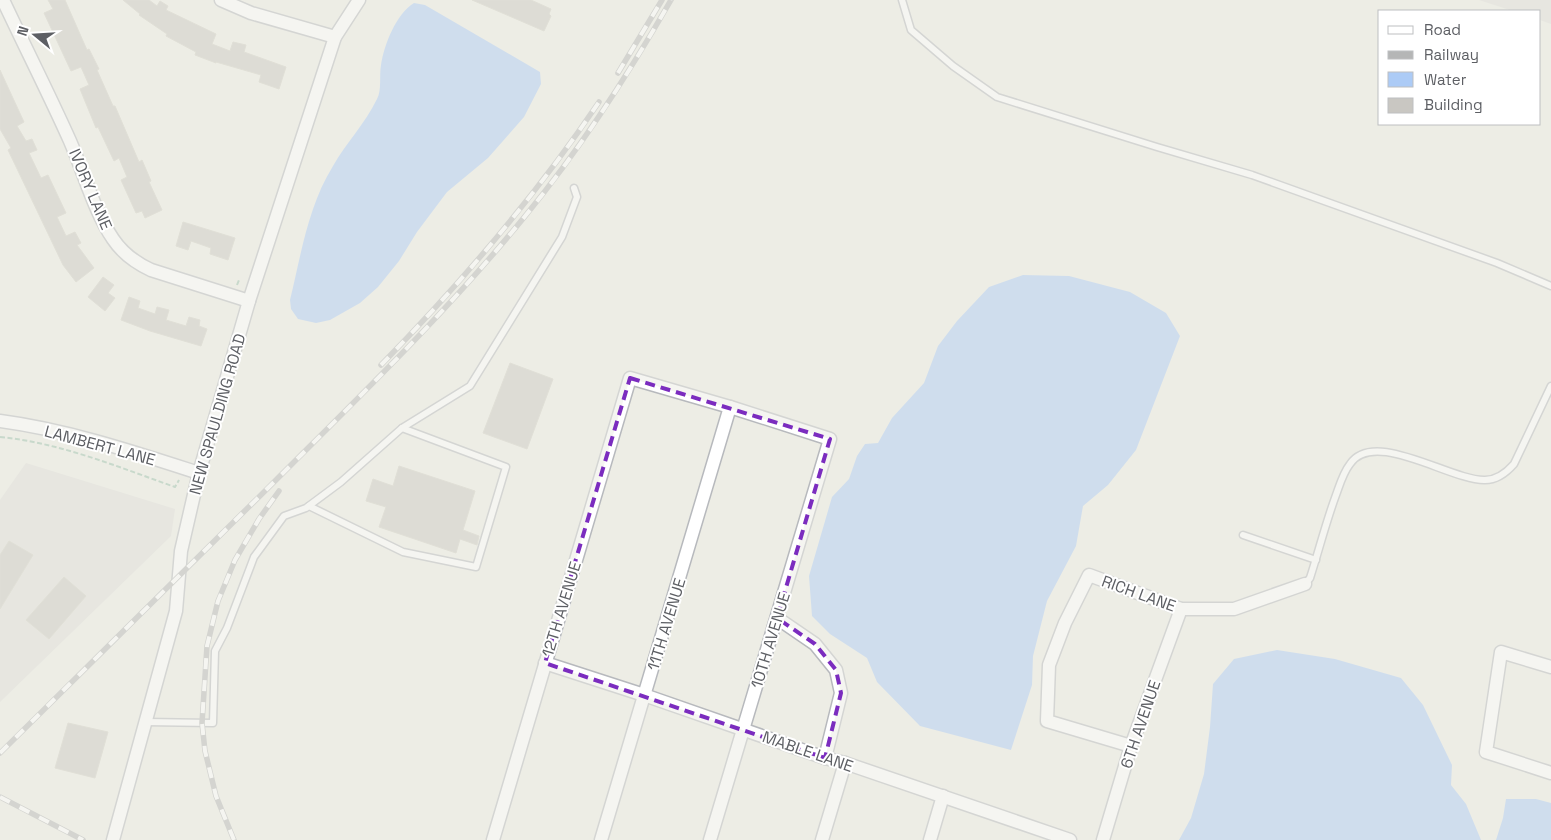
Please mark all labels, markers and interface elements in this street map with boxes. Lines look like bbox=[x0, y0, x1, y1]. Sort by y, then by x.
north arrow bbox=[10, 10, 60, 60]
legend bbox=[1378, 10, 1541, 125]
text: Road bbox=[1424, 20, 1461, 39]
text: N bbox=[13, 24, 33, 38]
text: Railway bbox=[1424, 45, 1479, 64]
text: Water bbox=[1424, 70, 1467, 89]
text: Building bbox=[1424, 95, 1483, 114]
street label: IVORY LANE bbox=[64, 145, 117, 233]
street label: NEW SPAULDING ROAD bbox=[184, 331, 251, 497]
street label: LAMBERT LANE bbox=[42, 421, 158, 470]
street label: 12TH AVENUE bbox=[537, 559, 586, 659]
street label: RICH LANE bbox=[1099, 570, 1179, 617]
street label: 11TH AVENUE bbox=[642, 575, 690, 673]
street label: 10TH AVENUE bbox=[746, 590, 795, 691]
street label: 6TH AVENUE bbox=[1116, 677, 1165, 771]
street label: MABLE LANE bbox=[760, 726, 856, 777]

